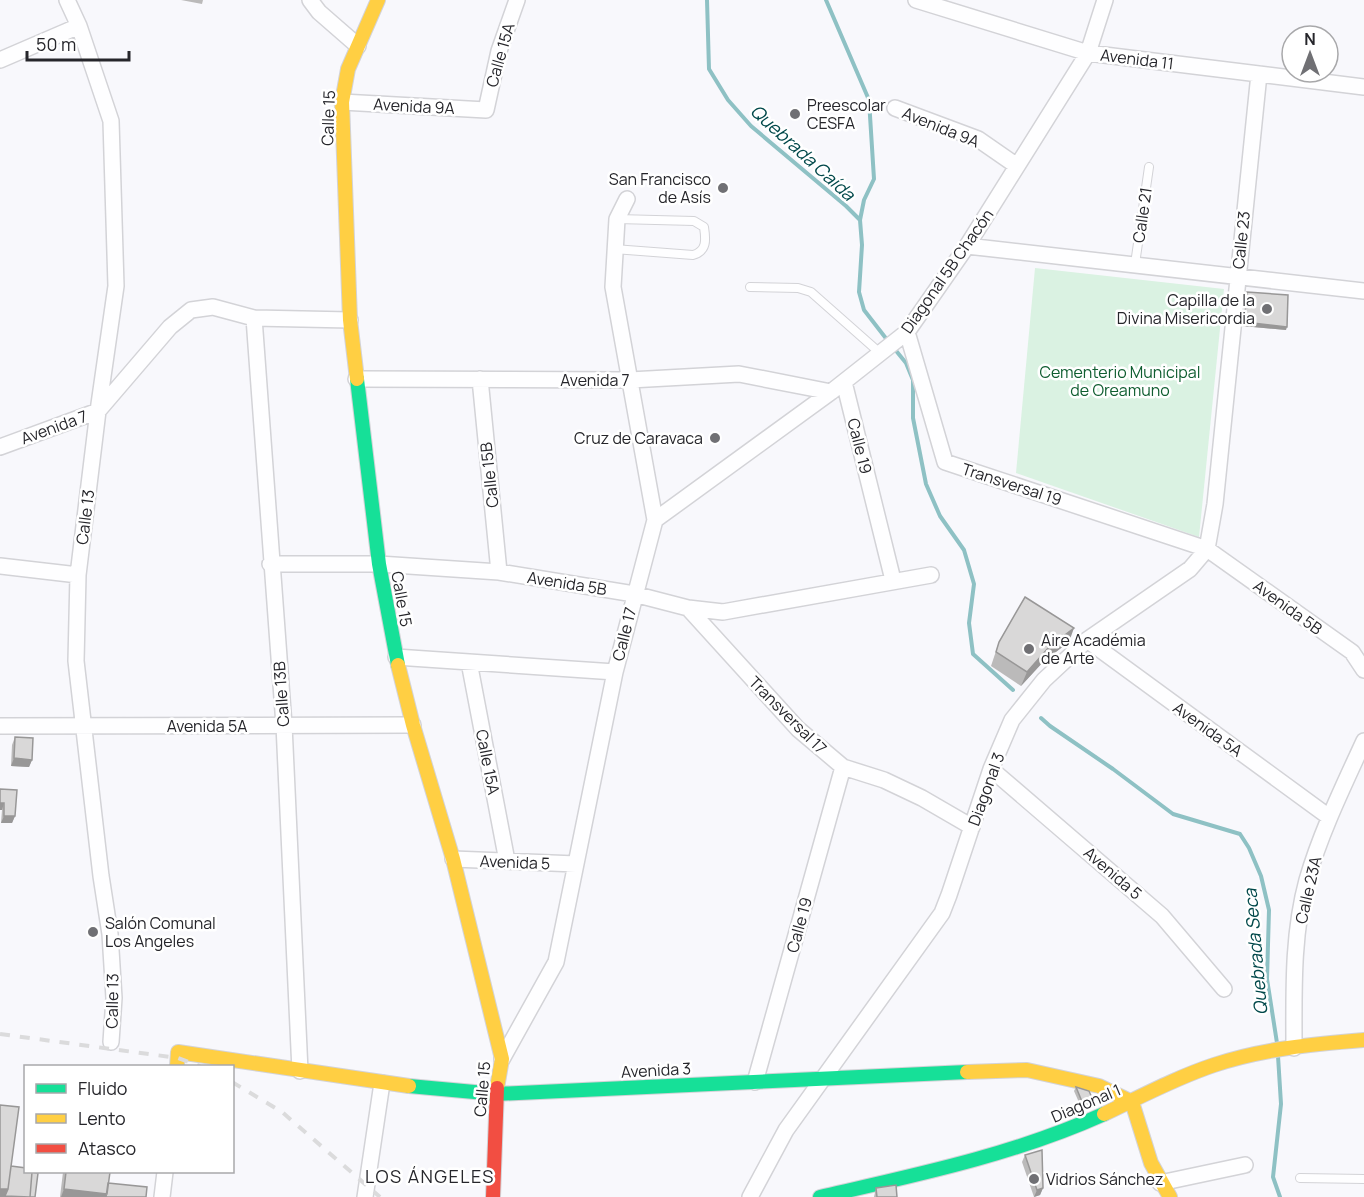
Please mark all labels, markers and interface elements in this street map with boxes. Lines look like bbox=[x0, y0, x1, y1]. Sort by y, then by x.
street label: Calle 15A bbox=[480, 20, 520, 90]
scale bar bbox=[27, 24, 129, 62]
north arrow bbox=[1280, 24, 1340, 84]
text: N bbox=[1304, 28, 1316, 50]
text: 50 m bbox=[36, 32, 76, 56]
street label: Avenida 11 bbox=[1099, 44, 1175, 74]
street label: Calle 15 bbox=[316, 90, 340, 146]
street label: Avenida 9A bbox=[373, 93, 455, 119]
place label: Preescolar CESFA bbox=[807, 94, 886, 134]
water label: Quebrada Caída bbox=[746, 99, 861, 206]
street label: Avenida 9A bbox=[899, 102, 983, 152]
marker: Preescolar CESFA bbox=[788, 107, 802, 121]
place label: San Francisco de Asís bbox=[609, 168, 711, 208]
marker: San Francisco de Asís bbox=[716, 181, 730, 195]
street label: Calle 21 bbox=[1127, 186, 1157, 244]
street label: Diagonal 5B Chacón bbox=[896, 204, 998, 338]
street label: Calle 23 bbox=[1227, 210, 1255, 270]
place label: Capilla de la Divina Misericordia bbox=[1117, 289, 1255, 329]
marker: Capilla de la Divina Misericordia bbox=[1260, 302, 1274, 316]
park label: Cementerio Municipal de Oreamuno bbox=[1040, 361, 1200, 401]
street label: Avenida 7 bbox=[560, 369, 630, 391]
street label: Avenida 7 bbox=[18, 405, 90, 449]
street label: Calle 19 bbox=[842, 416, 878, 476]
place label: Cruz de Caravaca bbox=[574, 427, 703, 449]
marker: Cruz de Caravaca bbox=[708, 431, 722, 445]
street label: Calle 15B bbox=[475, 441, 503, 509]
street label: Transversal 19 bbox=[959, 458, 1065, 510]
street label: Calle 13 bbox=[71, 488, 99, 546]
street label: Avenida 5B bbox=[526, 566, 609, 600]
street label: Calle 15 bbox=[386, 570, 418, 628]
street label: Avenida 5B bbox=[1249, 575, 1327, 640]
street label: Calle 17 bbox=[607, 605, 641, 663]
place label: Aire Académia de Arte bbox=[1041, 629, 1146, 669]
marker: Aire Académia de Arte bbox=[1022, 642, 1036, 656]
street label: Calle 13B bbox=[268, 660, 294, 727]
street label: Transversal 17 bbox=[744, 671, 832, 759]
street label: Avenida 5A bbox=[1169, 696, 1247, 762]
street label: Avenida 5A bbox=[167, 715, 247, 737]
street label: Calle 15A bbox=[471, 728, 505, 796]
street label: Diagonal 3 bbox=[963, 749, 1009, 829]
street label: Avenida 5 bbox=[1079, 842, 1147, 904]
street label: Avenida 5 bbox=[479, 850, 551, 874]
street label: Calle 23A bbox=[1290, 854, 1326, 926]
water label: Quebrada Seca bbox=[1237, 887, 1272, 1016]
street label: Calle 19 bbox=[781, 895, 817, 955]
place label: Salón Comunal Los Angeles bbox=[105, 912, 216, 952]
marker: Salón Comunal Los Angeles bbox=[86, 925, 100, 939]
street label: Calle 13 bbox=[101, 973, 123, 1029]
street label: Avenida 3 bbox=[620, 1057, 692, 1083]
street label: Calle 15 bbox=[469, 1060, 495, 1118]
legend bbox=[24, 1065, 234, 1173]
text: Fluido bbox=[78, 1076, 127, 1100]
street label: Diagonal 1 bbox=[1048, 1078, 1124, 1128]
text: Lento bbox=[78, 1106, 126, 1130]
text: Atasco bbox=[78, 1136, 136, 1160]
district label: LOS ÁNGELES bbox=[365, 1164, 495, 1188]
place label: Vidrios Sánchez bbox=[1046, 1168, 1163, 1190]
marker: Vidrios Sánchez bbox=[1027, 1172, 1041, 1186]

